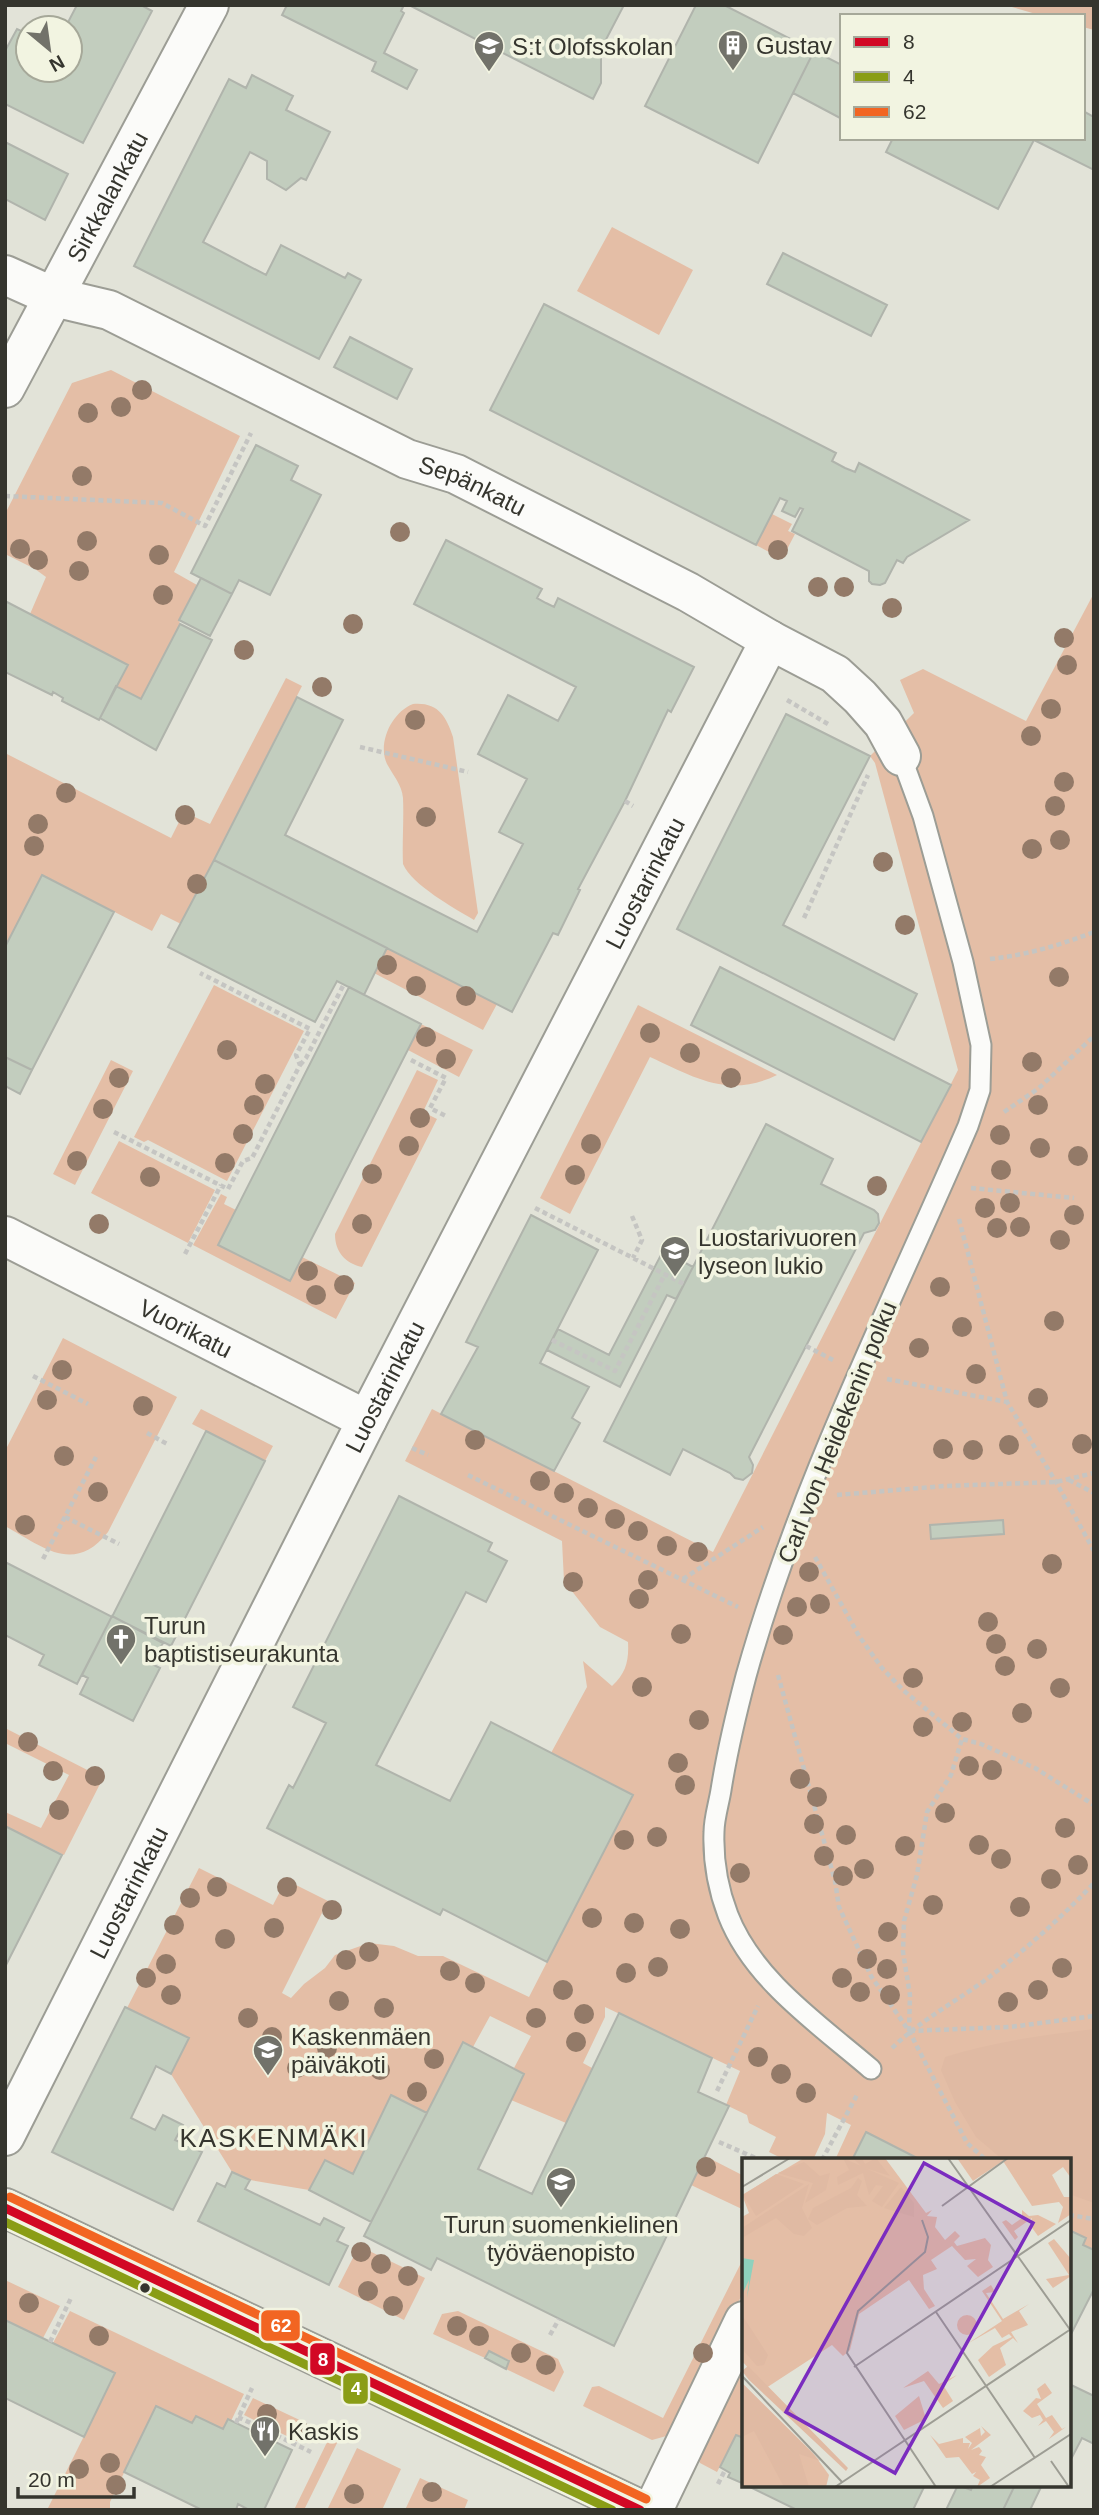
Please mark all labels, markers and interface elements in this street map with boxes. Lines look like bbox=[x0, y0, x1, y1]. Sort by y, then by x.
north arrow bbox=[14, 14, 84, 84]
legend bbox=[840, 14, 1085, 140]
building icon: Gustav bbox=[716, 28, 750, 72]
school or university icon: S:t Olofsskolan bbox=[472, 29, 506, 73]
text: 8 bbox=[903, 30, 915, 53]
place label: Gustav bbox=[756, 32, 832, 59]
place label: S:t Olofsskolan bbox=[512, 33, 673, 60]
text: N bbox=[46, 51, 68, 76]
text: 4 bbox=[903, 65, 915, 88]
text: 62 bbox=[903, 100, 926, 123]
street label: Sirkkalankatu bbox=[61, 127, 153, 266]
street label: Sepänkatu bbox=[416, 450, 531, 521]
street label: Luostarinkatu bbox=[599, 813, 690, 953]
place label: Luostarivuoren lyseon lukio bbox=[698, 1224, 857, 1279]
school or university icon: Luostarivuoren lyseon lukio bbox=[658, 1234, 692, 1278]
street label: Vuorikatu bbox=[135, 1293, 237, 1363]
street label: Carl von Heidekenin polku bbox=[772, 1297, 902, 1567]
street label: Luostarinkatu bbox=[339, 1316, 429, 1457]
place label: Turun baptistiseurakunta bbox=[144, 1612, 339, 1667]
church icon: Turun baptistiseurakunta bbox=[104, 1622, 138, 1666]
street label: Luostarinkatu bbox=[84, 1822, 173, 1963]
place label: Kaskenmäen päiväkoti bbox=[291, 2023, 431, 2078]
school or university icon: Kaskenmäen päiväkoti bbox=[251, 2033, 285, 2077]
district label: KASKENMÄKI bbox=[179, 2123, 369, 2153]
inset map bbox=[742, 2158, 1071, 2487]
school or university icon: Turun suomenkielinen työväenopisto bbox=[544, 2165, 578, 2209]
place label: Turun suomenkielinen työväenopisto bbox=[443, 2211, 679, 2266]
unlabelled marker bbox=[138, 2281, 152, 2295]
line badge: 62 bbox=[260, 2309, 301, 2342]
text: 62 bbox=[270, 2315, 292, 2336]
line badge: 8 bbox=[309, 2342, 336, 2376]
text: 8 bbox=[318, 2349, 328, 2370]
line badge: 4 bbox=[342, 2372, 369, 2405]
text: 4 bbox=[351, 2378, 362, 2399]
restaurant icon: Kaskis bbox=[248, 2414, 282, 2458]
place label: Kaskis bbox=[288, 2418, 359, 2445]
scale bar bbox=[18, 2456, 133, 2500]
text: 20 m bbox=[28, 2468, 75, 2491]

